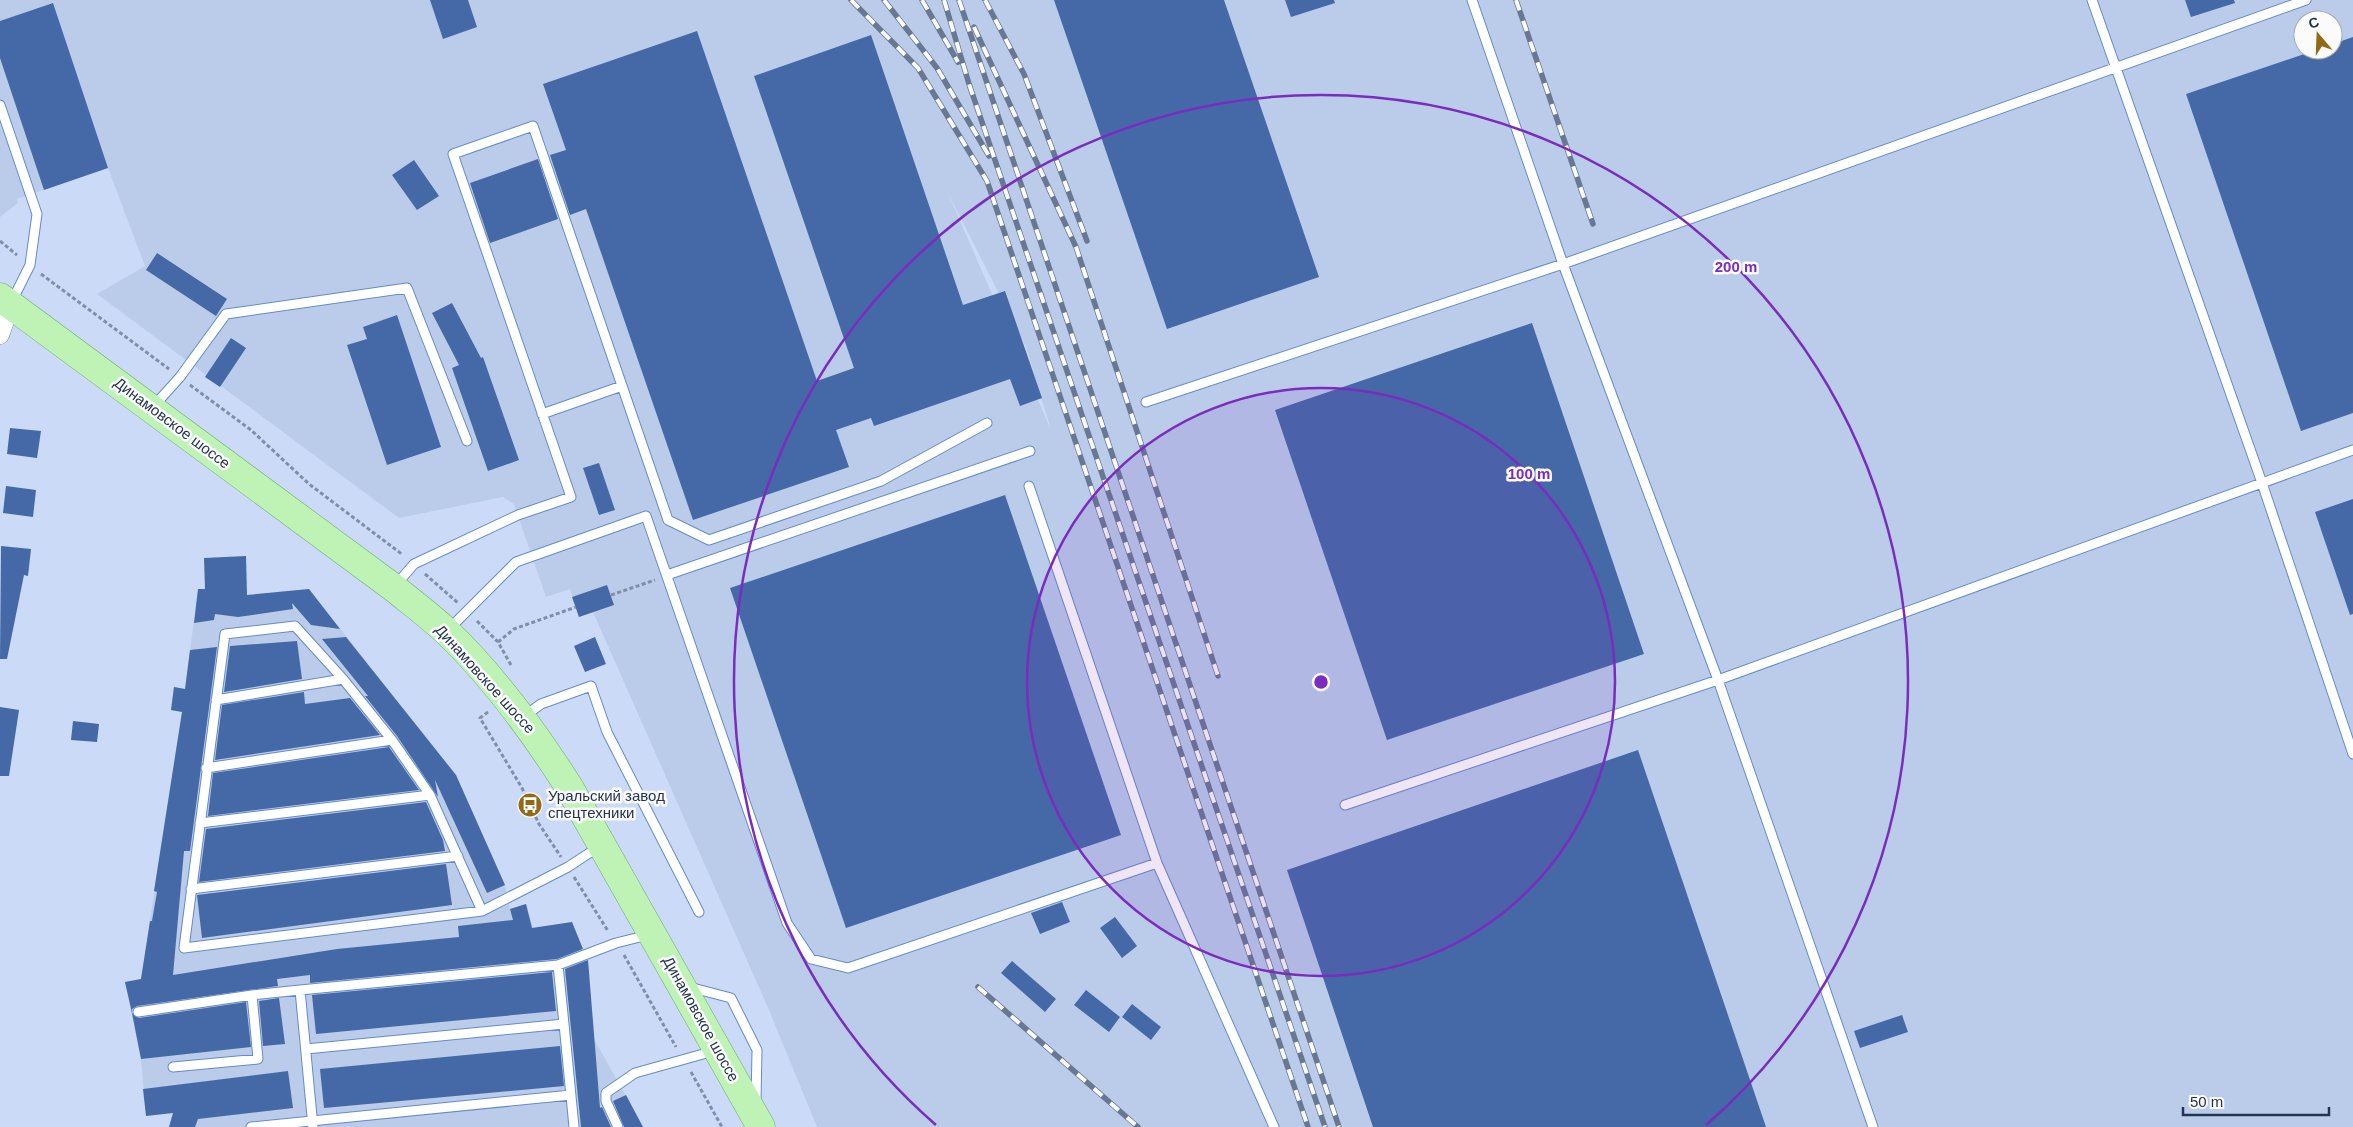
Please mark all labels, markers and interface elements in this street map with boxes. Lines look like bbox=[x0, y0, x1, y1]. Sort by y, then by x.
north arrow bbox=[2293, 10, 2343, 60]
text: С bbox=[2306, 13, 2321, 32]
text: 200 m bbox=[1715, 258, 1757, 275]
street label: Динамовское шоссе bbox=[111, 374, 233, 472]
text: 100 m bbox=[1508, 465, 1550, 482]
street label: Динамовское шоссе bbox=[432, 621, 539, 737]
centre of rings bbox=[1312, 673, 1330, 691]
place label: Уральский завод спецтехники bbox=[548, 787, 665, 821]
bus stop icon: Уральский завод спецтехники bbox=[517, 792, 543, 818]
street label: Динамовское шоссе bbox=[660, 953, 743, 1084]
scale bar bbox=[2183, 1084, 2329, 1116]
text: 50 m bbox=[2190, 1093, 2223, 1110]

